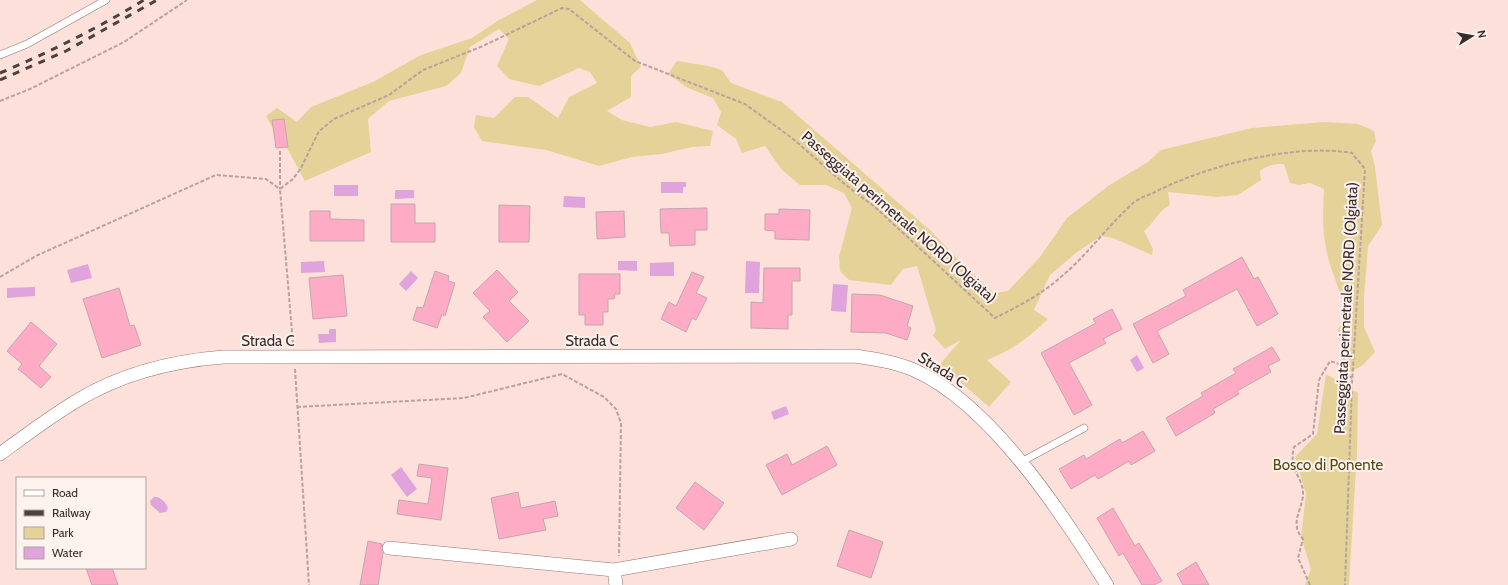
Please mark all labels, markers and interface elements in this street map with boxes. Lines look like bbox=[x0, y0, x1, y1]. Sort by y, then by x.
north arrow bbox=[1452, 16, 1492, 56]
text: N bbox=[1474, 29, 1489, 39]
street label: Passeggiata perimetrale NORD (Olgiata) bbox=[798, 127, 1000, 307]
street label: Passeggiata perimetrale NORD (Olgiata) bbox=[1330, 181, 1362, 435]
street label: Strada C bbox=[241, 332, 295, 350]
street label: Strada C bbox=[565, 332, 619, 350]
street label: Strada C bbox=[915, 348, 969, 392]
park label: Bosco di Ponente bbox=[1273, 456, 1383, 474]
legend bbox=[16, 477, 146, 569]
text: Road bbox=[52, 485, 78, 500]
text: Railway bbox=[52, 505, 90, 520]
text: Park bbox=[52, 525, 74, 540]
text: Water bbox=[52, 545, 83, 560]

